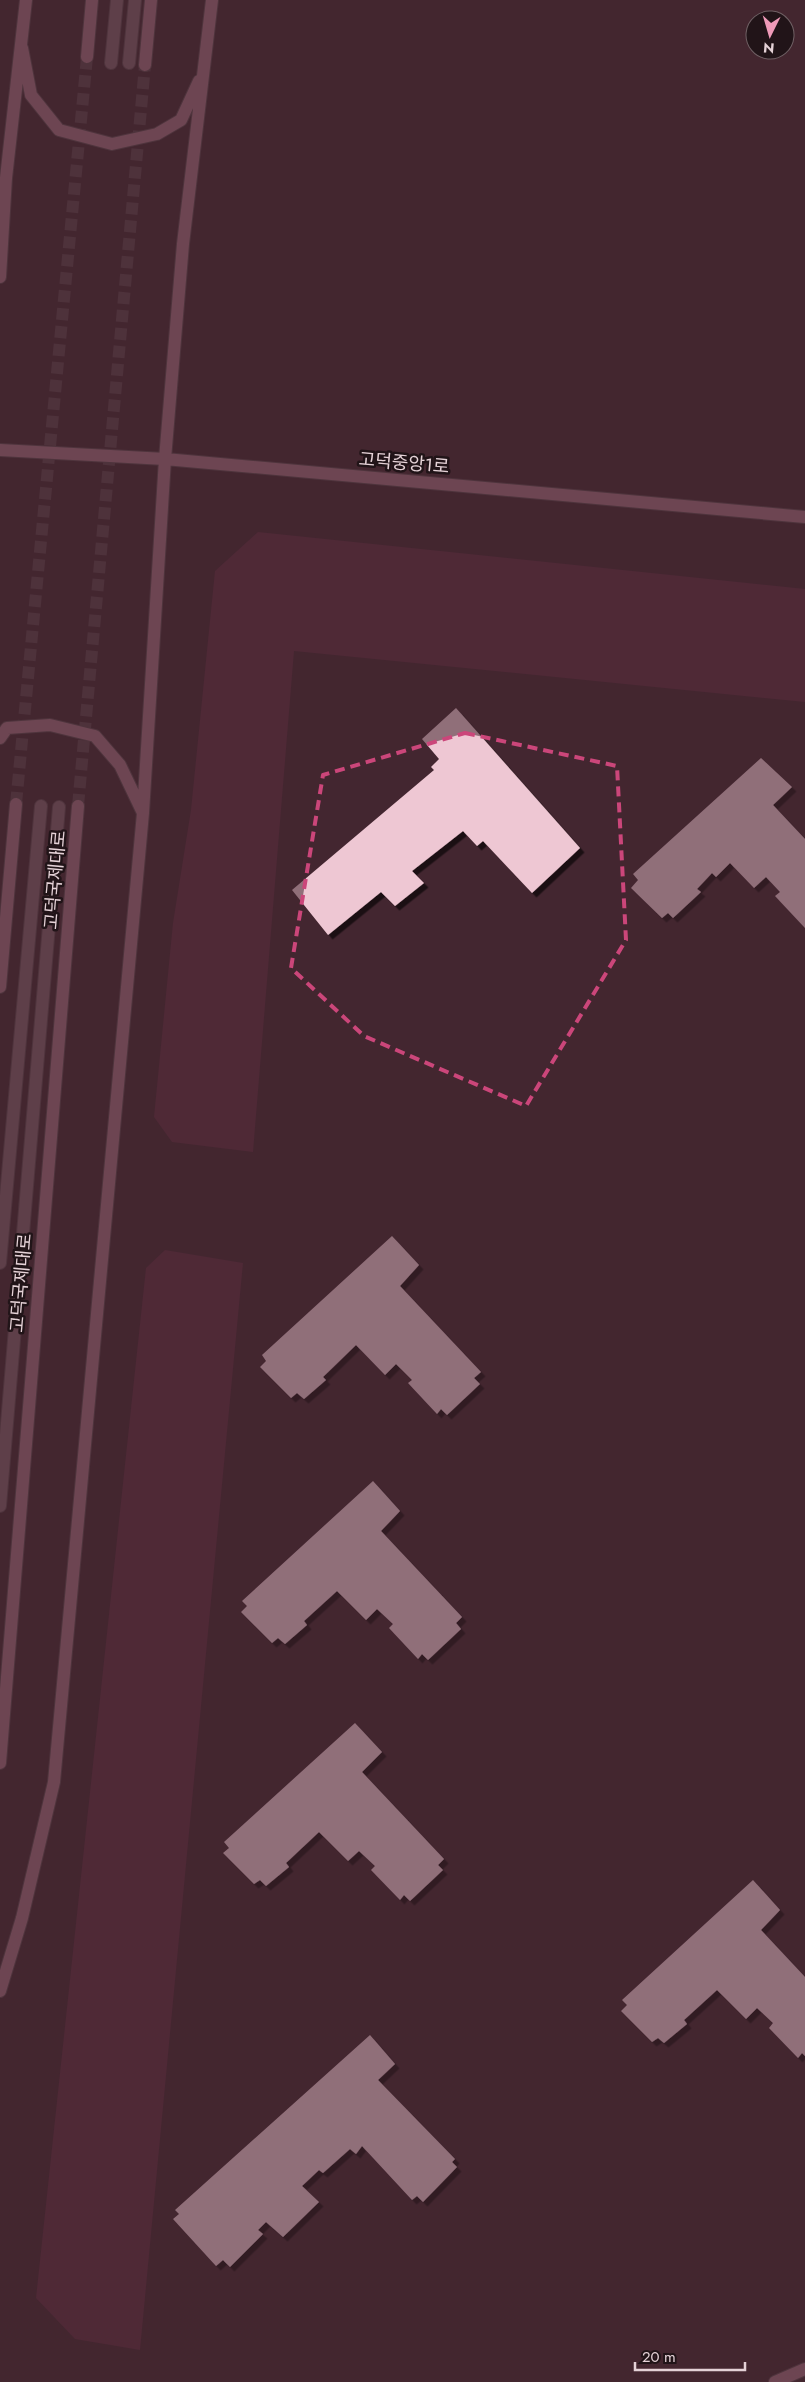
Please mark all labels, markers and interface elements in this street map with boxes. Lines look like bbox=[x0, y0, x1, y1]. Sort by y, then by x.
north arrow bbox=[745, 10, 795, 60]
text: N bbox=[762, 38, 775, 58]
street label: 고덕중앙1로 bbox=[358, 446, 450, 480]
street label: 고덕국제대로 bbox=[38, 829, 72, 931]
street label: 고덕국제대로 bbox=[4, 1232, 38, 1334]
scale bar bbox=[635, 2340, 745, 2372]
text: 20 m bbox=[642, 2346, 676, 2368]

